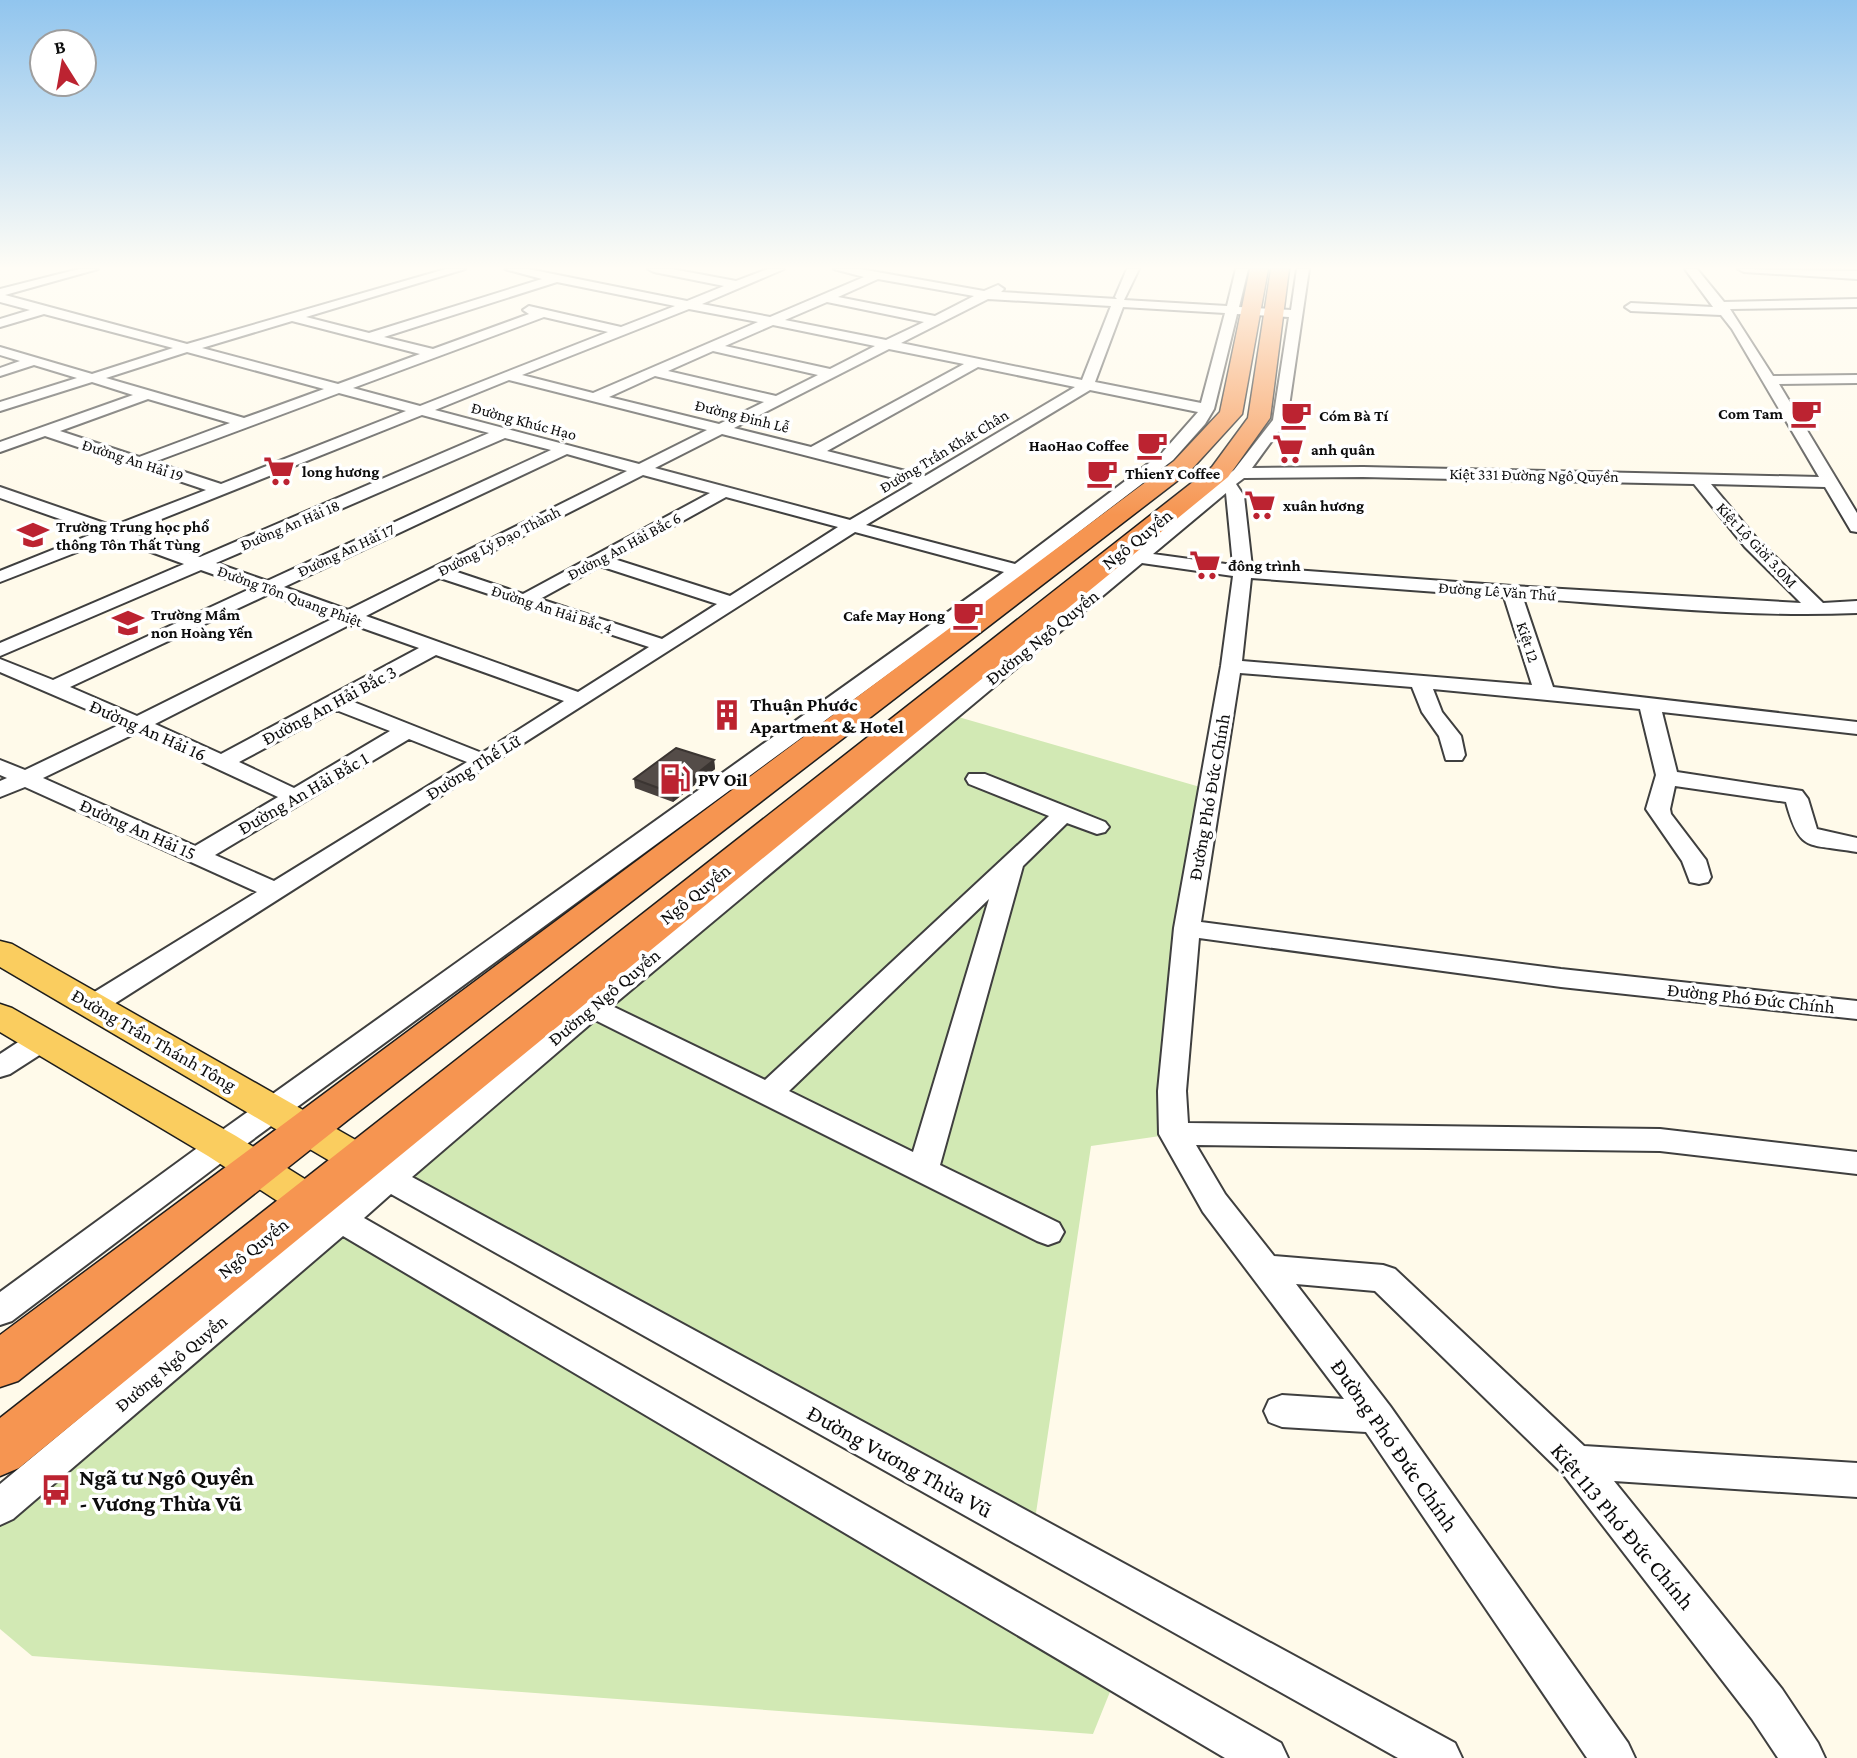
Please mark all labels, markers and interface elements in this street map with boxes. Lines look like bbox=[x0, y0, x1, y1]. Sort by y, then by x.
north arrow bbox=[28, 28, 98, 98]
text: B bbox=[52, 35, 67, 58]
street label: Đường Đinh Lễ bbox=[693, 396, 791, 437]
cafe icon: Com Tam bbox=[1789, 396, 1823, 430]
cafe icon: Cóm Bà Tí bbox=[1279, 398, 1313, 432]
street label: Đường Khúc Hạo bbox=[469, 399, 578, 444]
place label: Com Tam bbox=[1718, 405, 1783, 422]
street label: Đường Trần Khát Chân bbox=[877, 406, 1012, 497]
place label: Cóm Bà Tí bbox=[1319, 407, 1389, 424]
cafe icon: HaoHao Coffee bbox=[1135, 428, 1169, 462]
supermarket icon: anh quân bbox=[1271, 432, 1305, 466]
street label: Đường An Hải 19 bbox=[80, 436, 186, 485]
place label: HaoHao Coffee bbox=[1029, 437, 1130, 454]
place label: anh quân bbox=[1311, 441, 1375, 458]
supermarket icon: long hương bbox=[262, 454, 296, 488]
cafe icon: ThienY Coffee bbox=[1085, 456, 1119, 490]
place label: long hương bbox=[302, 463, 379, 480]
place label: ThienY Coffee bbox=[1125, 465, 1221, 482]
street label: Kiệt 331 Đường Ngô Quyền bbox=[1449, 465, 1619, 486]
supermarket icon: xuân hương bbox=[1243, 488, 1277, 522]
street label: Đường An Hải 18 bbox=[238, 496, 343, 554]
place label: xuân hương bbox=[1283, 497, 1364, 514]
street label: Kiệt Lộ Giời 3.0M bbox=[1713, 499, 1801, 592]
street label: Đường Lý Đạo Thành bbox=[435, 503, 564, 580]
street label: Ngô Quyền bbox=[1098, 504, 1176, 574]
street label: Đường An Hải Bắc 6 bbox=[564, 509, 684, 584]
school or university icon: Trường Trung học phổ thông Tôn Thất Tùng bbox=[16, 518, 50, 552]
place label: Trường Trung học phổ thông Tôn Thất Tùng bbox=[56, 518, 210, 553]
street label: Đường An Hải 17 bbox=[295, 520, 398, 581]
supermarket icon: đông trình bbox=[1188, 548, 1222, 582]
place label: đông trình bbox=[1228, 557, 1301, 574]
street label: Đường Tôn Quang Phiệt bbox=[215, 562, 365, 631]
street label: Đường Lê Văn Thứ bbox=[1438, 578, 1557, 605]
street label: Đường An Hải Bắc 4 bbox=[489, 581, 615, 638]
street label: Đường Ngô Quyền bbox=[981, 585, 1103, 689]
cafe icon: Cafe May Hong bbox=[951, 598, 985, 632]
school or university icon: Trường Mầm non Hoàng Yến bbox=[111, 606, 145, 640]
place label: Trường Mầm non Hoàng Yến bbox=[151, 606, 253, 641]
place label: Cafe May Hong bbox=[843, 607, 945, 624]
street label: Kiệt 12 bbox=[1513, 620, 1543, 665]
street label: Đường An Hải Bắc 3 bbox=[258, 661, 400, 749]
place label: Thuận Phước Apartment & Hotel bbox=[749, 694, 904, 737]
street label: Đường An Hải 16 bbox=[86, 695, 210, 765]
building icon: Thuận Phước Apartment & Hotel bbox=[710, 698, 744, 732]
street label: Đường Phó Đức Chính bbox=[1184, 712, 1234, 882]
street label: Đường Thế Lữ bbox=[422, 729, 525, 804]
street label: Đường An Hải Bắc 1 bbox=[234, 747, 372, 839]
fuel station icon: PV Oil bbox=[658, 762, 692, 796]
place label: PV Oil bbox=[698, 769, 748, 790]
street label: Đường An Hải 15 bbox=[77, 794, 199, 864]
street label: Ngô Quyền bbox=[656, 859, 734, 929]
street label: Đường Ngô Quyền bbox=[544, 944, 664, 1050]
street label: Đường Phó Đức Chính bbox=[1666, 979, 1836, 1017]
street label: Đường Trần Thánh Tông bbox=[68, 984, 240, 1096]
street label: Ngô Quyền bbox=[214, 1213, 292, 1283]
street label: Đường Ngô Quyền bbox=[111, 1310, 231, 1416]
street label: Đường Phó Đức Chính bbox=[1326, 1354, 1464, 1536]
street label: Đường Vương Thừa Vũ bbox=[803, 1399, 997, 1523]
street label: Kiệt 113 Phó Đức Chính bbox=[1546, 1437, 1700, 1615]
place label: Ngã tư Ngô Quyền - Vương Thừa Vũ bbox=[79, 1464, 254, 1516]
bus stop icon: Ngã tư Ngô Quyền - Vương Thừa Vũ bbox=[39, 1473, 73, 1507]

